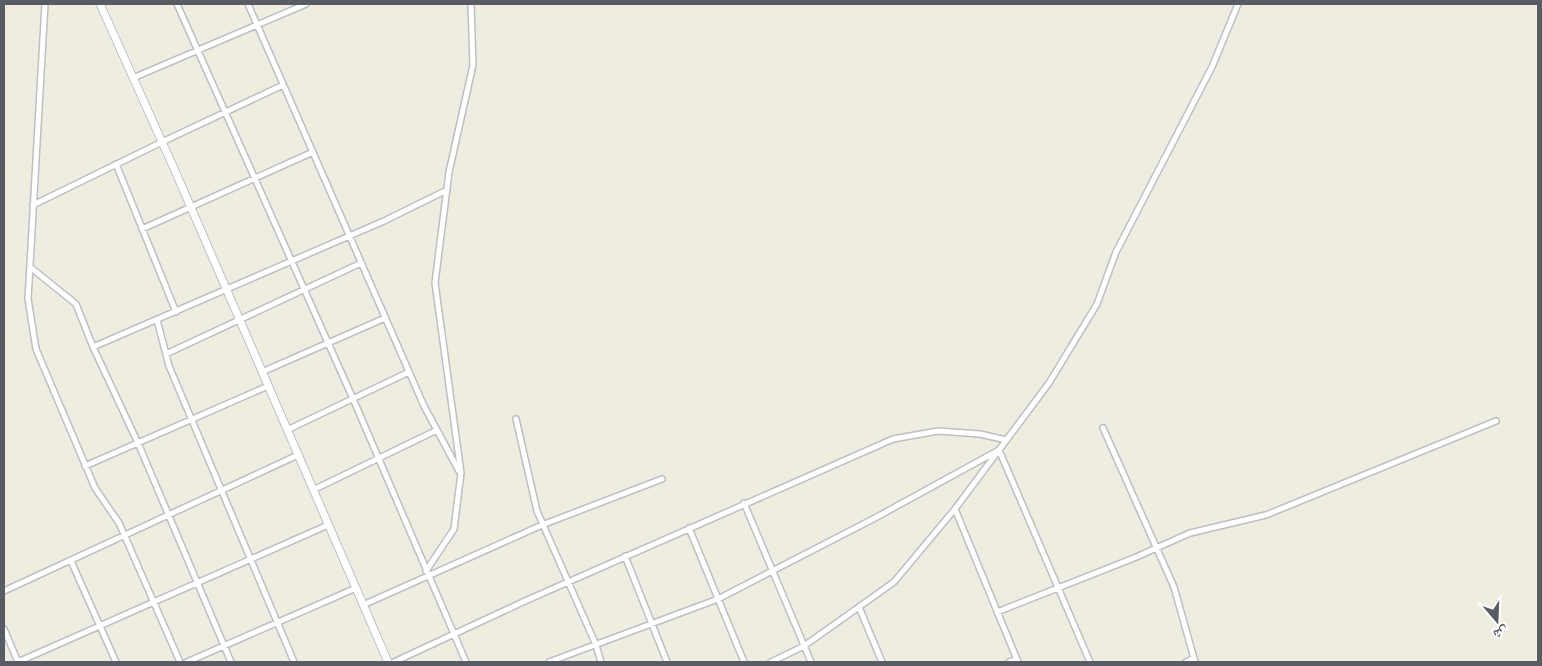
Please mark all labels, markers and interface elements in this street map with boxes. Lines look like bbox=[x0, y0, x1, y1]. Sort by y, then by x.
north arrow bbox=[1472, 596, 1522, 646]
text: ش bbox=[1491, 622, 1511, 643]

